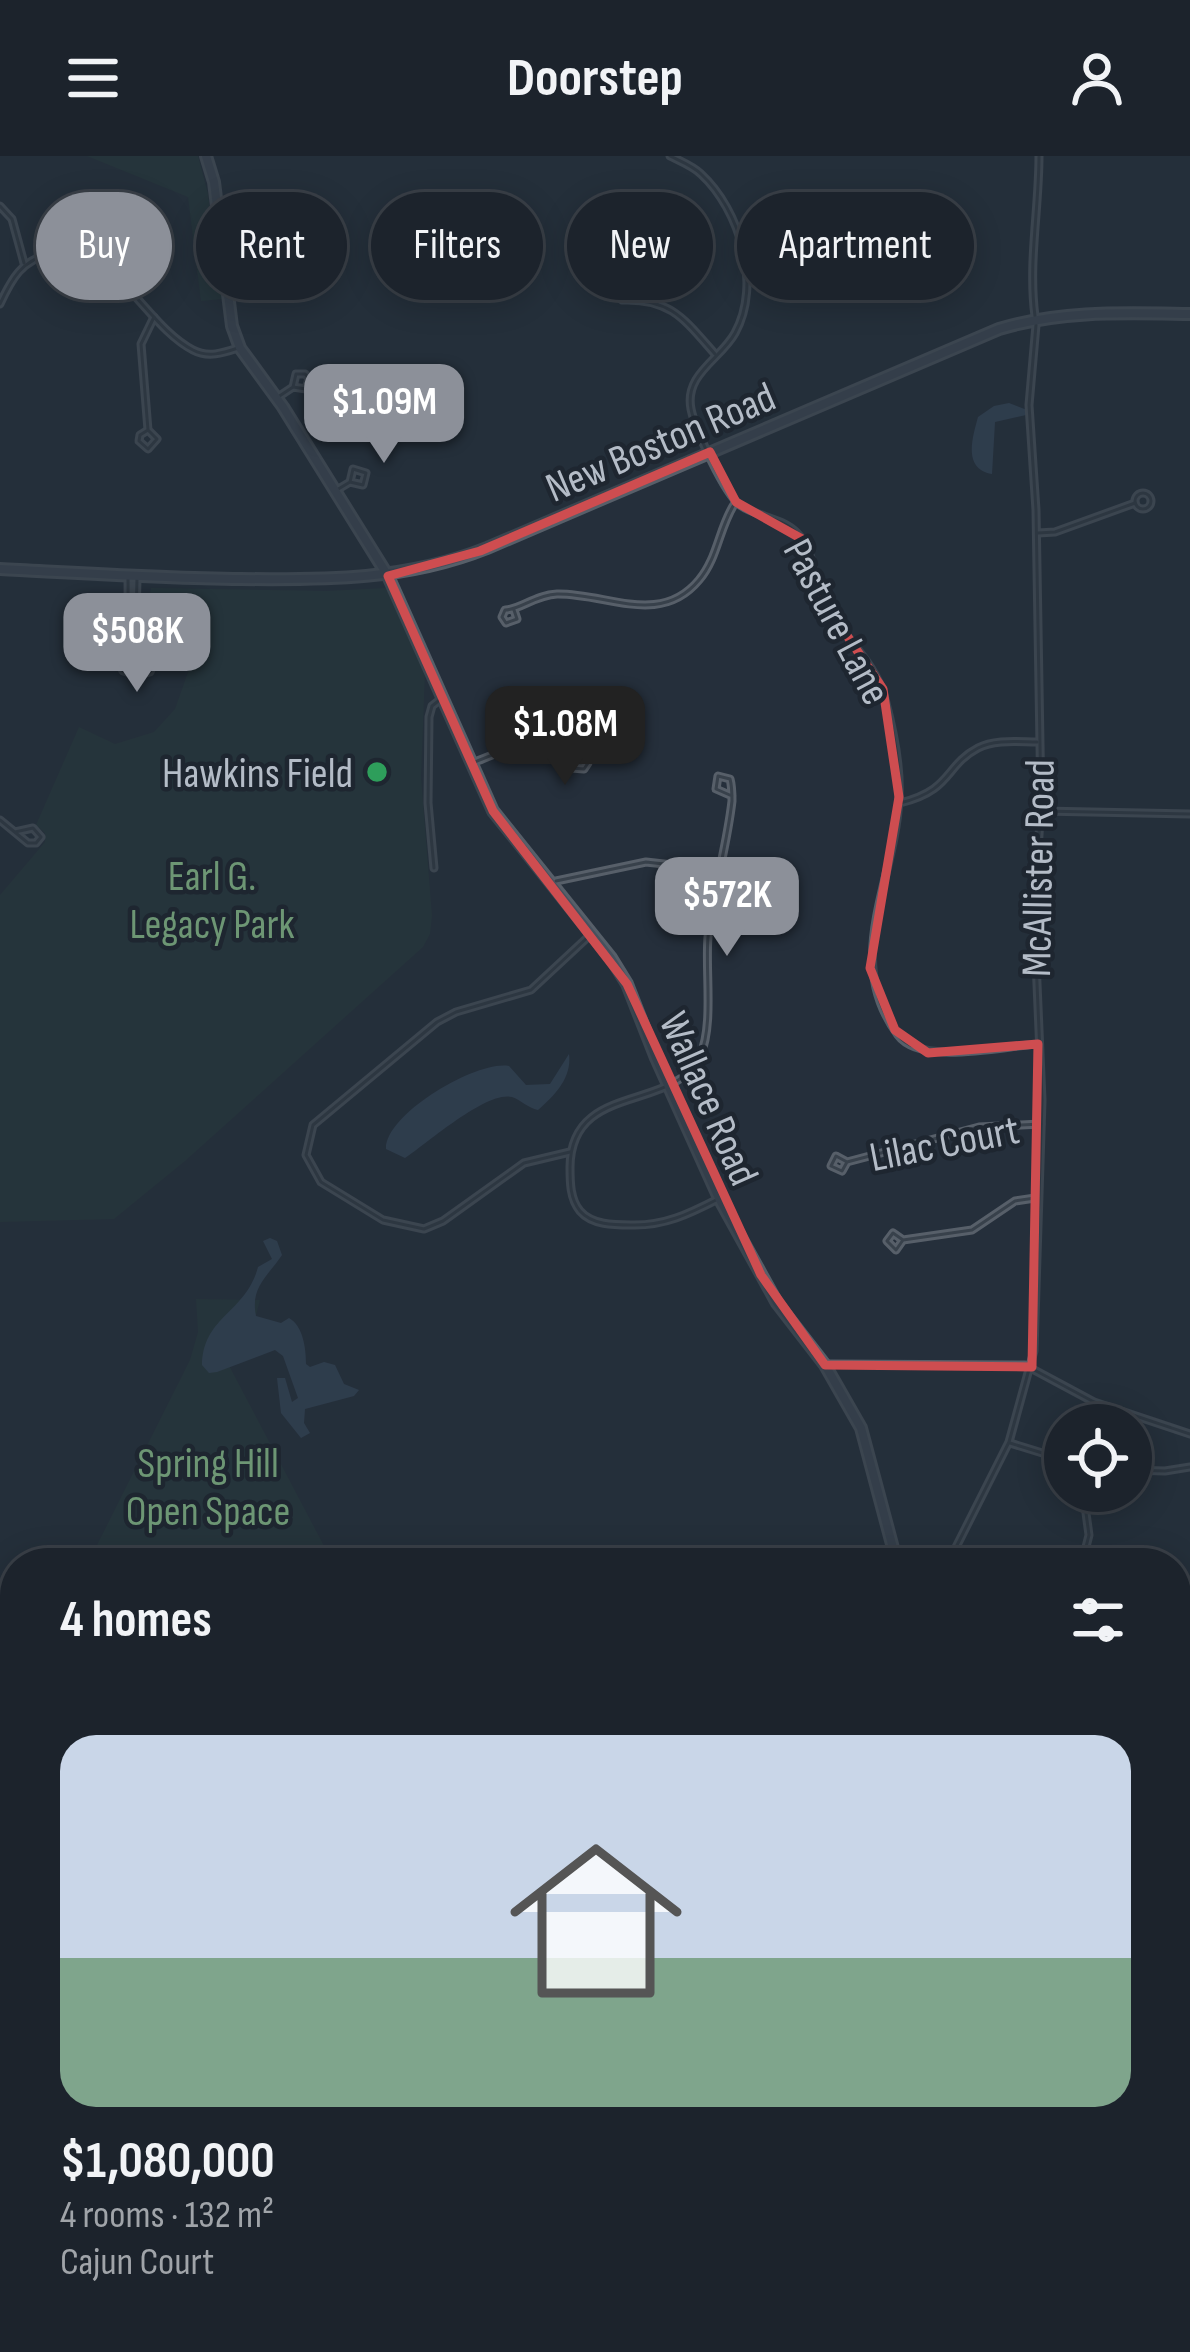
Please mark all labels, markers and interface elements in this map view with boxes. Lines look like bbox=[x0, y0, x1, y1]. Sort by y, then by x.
icon: menu bbox=[60, 45, 126, 111]
icon: person bbox=[1064, 45, 1130, 111]
text: Doorstep bbox=[507, 46, 683, 111]
chip: Buy bbox=[36, 192, 172, 300]
chip: Rent bbox=[196, 192, 347, 300]
chip: Filters bbox=[371, 192, 543, 300]
chip: New bbox=[567, 192, 713, 300]
chip: Apartment bbox=[737, 192, 974, 300]
pin: $1.09M bbox=[286, 364, 482, 466]
street label: New Boston Road bbox=[539, 372, 783, 514]
text: $1.09M bbox=[331, 379, 437, 426]
street label: Pasture Lane bbox=[771, 531, 901, 714]
pin: $508K bbox=[53, 593, 221, 695]
text: $508K bbox=[90, 608, 184, 655]
pin: $1.08M bbox=[467, 686, 663, 788]
text: $1.08M bbox=[512, 701, 618, 748]
place label: Hawkins Field bbox=[162, 749, 353, 800]
marker: Hawkins Field bbox=[364, 759, 390, 785]
street label: McAllister Road bbox=[1012, 759, 1067, 977]
park label: Earl G. Legacy Park bbox=[129, 852, 295, 951]
pin: $572K bbox=[643, 857, 811, 959]
text: $572K bbox=[682, 872, 772, 919]
street label: Wallace Road bbox=[647, 1004, 769, 1194]
street label: Lilac Court bbox=[865, 1105, 1024, 1184]
map controls bbox=[1044, 1404, 1152, 1512]
button: locate bbox=[1044, 1404, 1152, 1512]
park label: Spring Hill Open Space bbox=[126, 1439, 290, 1538]
icon: filters bbox=[1065, 1587, 1131, 1653]
text: 4 homes bbox=[60, 1590, 212, 1651]
icon: home bbox=[488, 1813, 704, 2029]
text: $1,080,000 bbox=[60, 2131, 275, 2192]
text: 4 rooms · 132 m² bbox=[60, 2192, 274, 2239]
text: Cajun Court bbox=[60, 2239, 214, 2286]

